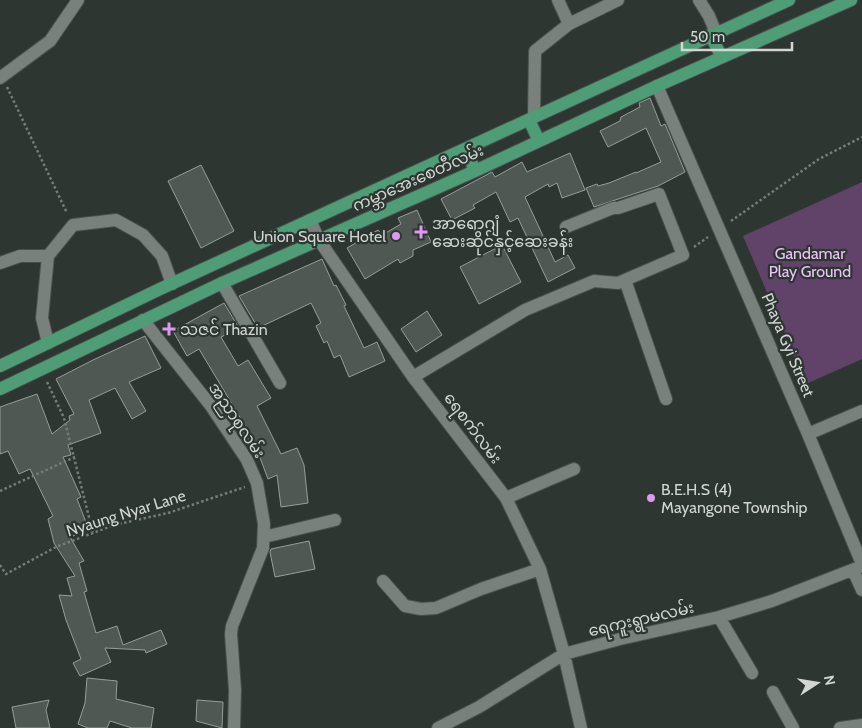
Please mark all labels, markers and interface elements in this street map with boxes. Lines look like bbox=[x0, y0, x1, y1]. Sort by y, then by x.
scale bar bbox=[682, 20, 792, 52]
text: 50 m bbox=[690, 28, 725, 46]
street label: ကမ္ဘာအေးစေတီလမ်း bbox=[349, 139, 488, 219]
place label: အာရောဂျံ ဆေးဆိုင်နှင့်ဆေးခန်း bbox=[432, 214, 573, 256]
marker: အာရောဂျံ ဆေးဆိုင်နှင့်ဆေးခန်း bbox=[414, 225, 428, 239]
place label: Union Square Hotel bbox=[253, 227, 386, 246]
marker: Union Square Hotel bbox=[390, 230, 402, 242]
park label: Gandamar Play Ground bbox=[769, 244, 851, 281]
street label: Phaya Gyi Street bbox=[758, 290, 819, 400]
place label: သဇင် Thazin bbox=[180, 318, 268, 339]
marker: သဇင် Thazin bbox=[162, 322, 176, 336]
street label: အညာစုလမ်း bbox=[201, 377, 271, 464]
street label: ရေစက်လမ်း bbox=[437, 388, 507, 470]
place label: B.E.H.S (4) Mayangone Township bbox=[661, 480, 808, 517]
street label: Nyaung Nyar Lane bbox=[64, 486, 188, 540]
marker: B.E.H.S (4) Mayangone Township bbox=[645, 492, 657, 504]
street label: ရေကူးရွာမလမ်း bbox=[586, 596, 697, 645]
north arrow bbox=[792, 658, 842, 708]
text: N bbox=[820, 674, 840, 687]

